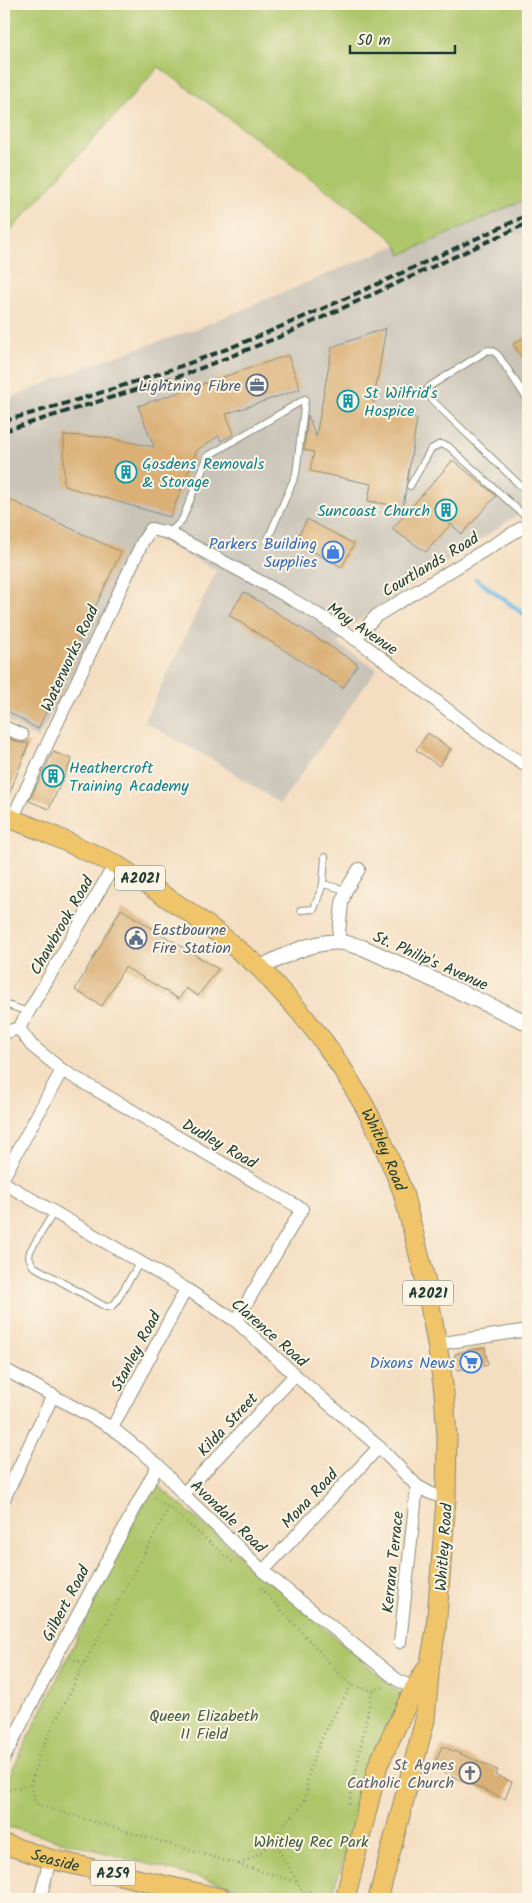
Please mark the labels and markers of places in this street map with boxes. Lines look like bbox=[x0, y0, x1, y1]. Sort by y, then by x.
office icon: Lightning Fibre bbox=[245, 373, 269, 397]
place label: Lightning Fibre bbox=[138, 374, 241, 399]
place label: St Wilfrid's Hospice bbox=[364, 381, 438, 424]
building icon: St Wilfrid's Hospice bbox=[336, 389, 360, 413]
place label: Gosdens Removals & Storage bbox=[142, 452, 264, 495]
building icon: Gosdens Removals & Storage bbox=[114, 460, 138, 484]
building icon: Suncoast Church bbox=[434, 498, 458, 522]
place label: Suncoast Church bbox=[317, 499, 430, 524]
place label: Parkers Building Supplies bbox=[209, 532, 317, 575]
shop icon: Parkers Building Supplies bbox=[321, 540, 345, 564]
place label: Heathercroft Training Academy bbox=[69, 756, 189, 799]
building icon: Heathercroft Training Academy bbox=[41, 764, 65, 788]
place label: Eastbourne Fire Station bbox=[152, 918, 231, 961]
public building icon: Eastbourne Fire Station bbox=[124, 926, 148, 950]
supermarket icon: Dixons News bbox=[459, 1350, 483, 1374]
place label: Dixons News bbox=[369, 1351, 455, 1376]
place label: St Agnes Catholic Church bbox=[347, 1753, 454, 1796]
church icon: St Agnes Catholic Church bbox=[458, 1761, 482, 1785]

